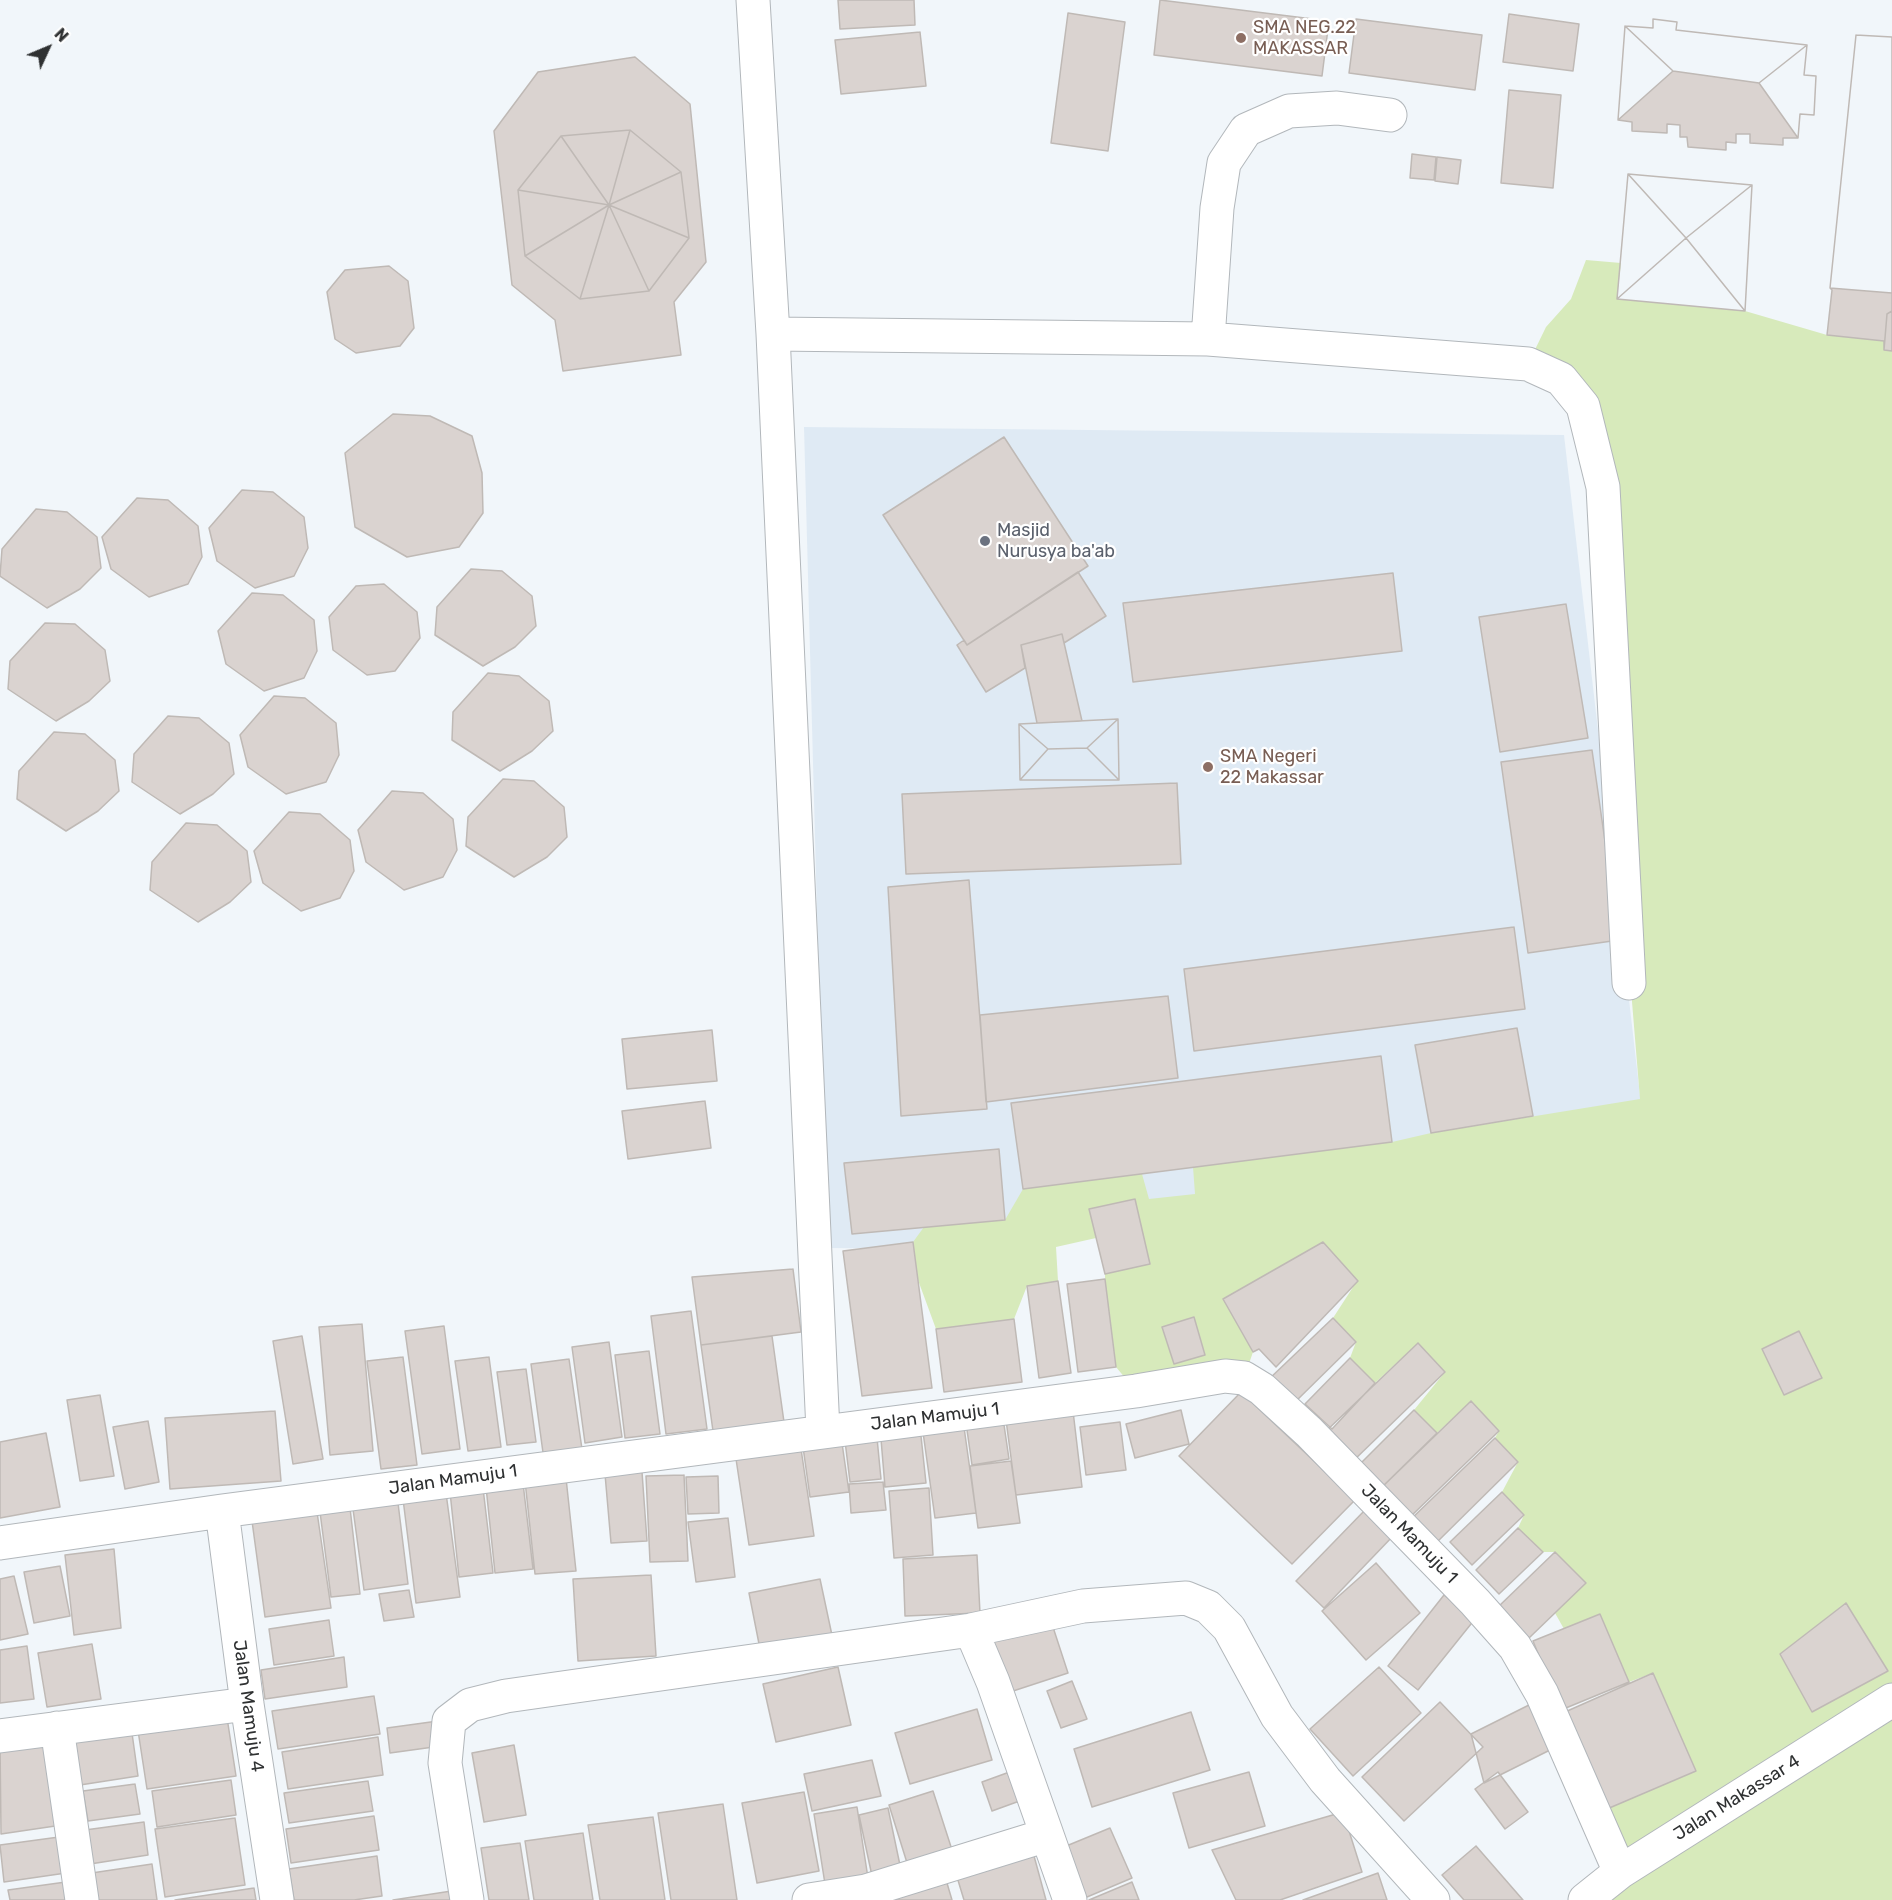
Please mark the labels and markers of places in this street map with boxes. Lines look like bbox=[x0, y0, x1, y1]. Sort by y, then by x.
place label: SMA NEG.22 MAKASSAR bbox=[1253, 17, 1356, 60]
marker: SMA NEG.22 MAKASSAR bbox=[1234, 31, 1248, 45]
place label: Masjid Nurusya ba'ab bbox=[997, 520, 1115, 562]
marker: Masjid Nurusya ba'ab bbox=[978, 534, 992, 548]
place label: SMA Negeri 22 Makassar bbox=[1220, 746, 1324, 789]
marker: SMA Negeri 22 Makassar bbox=[1201, 760, 1215, 774]

